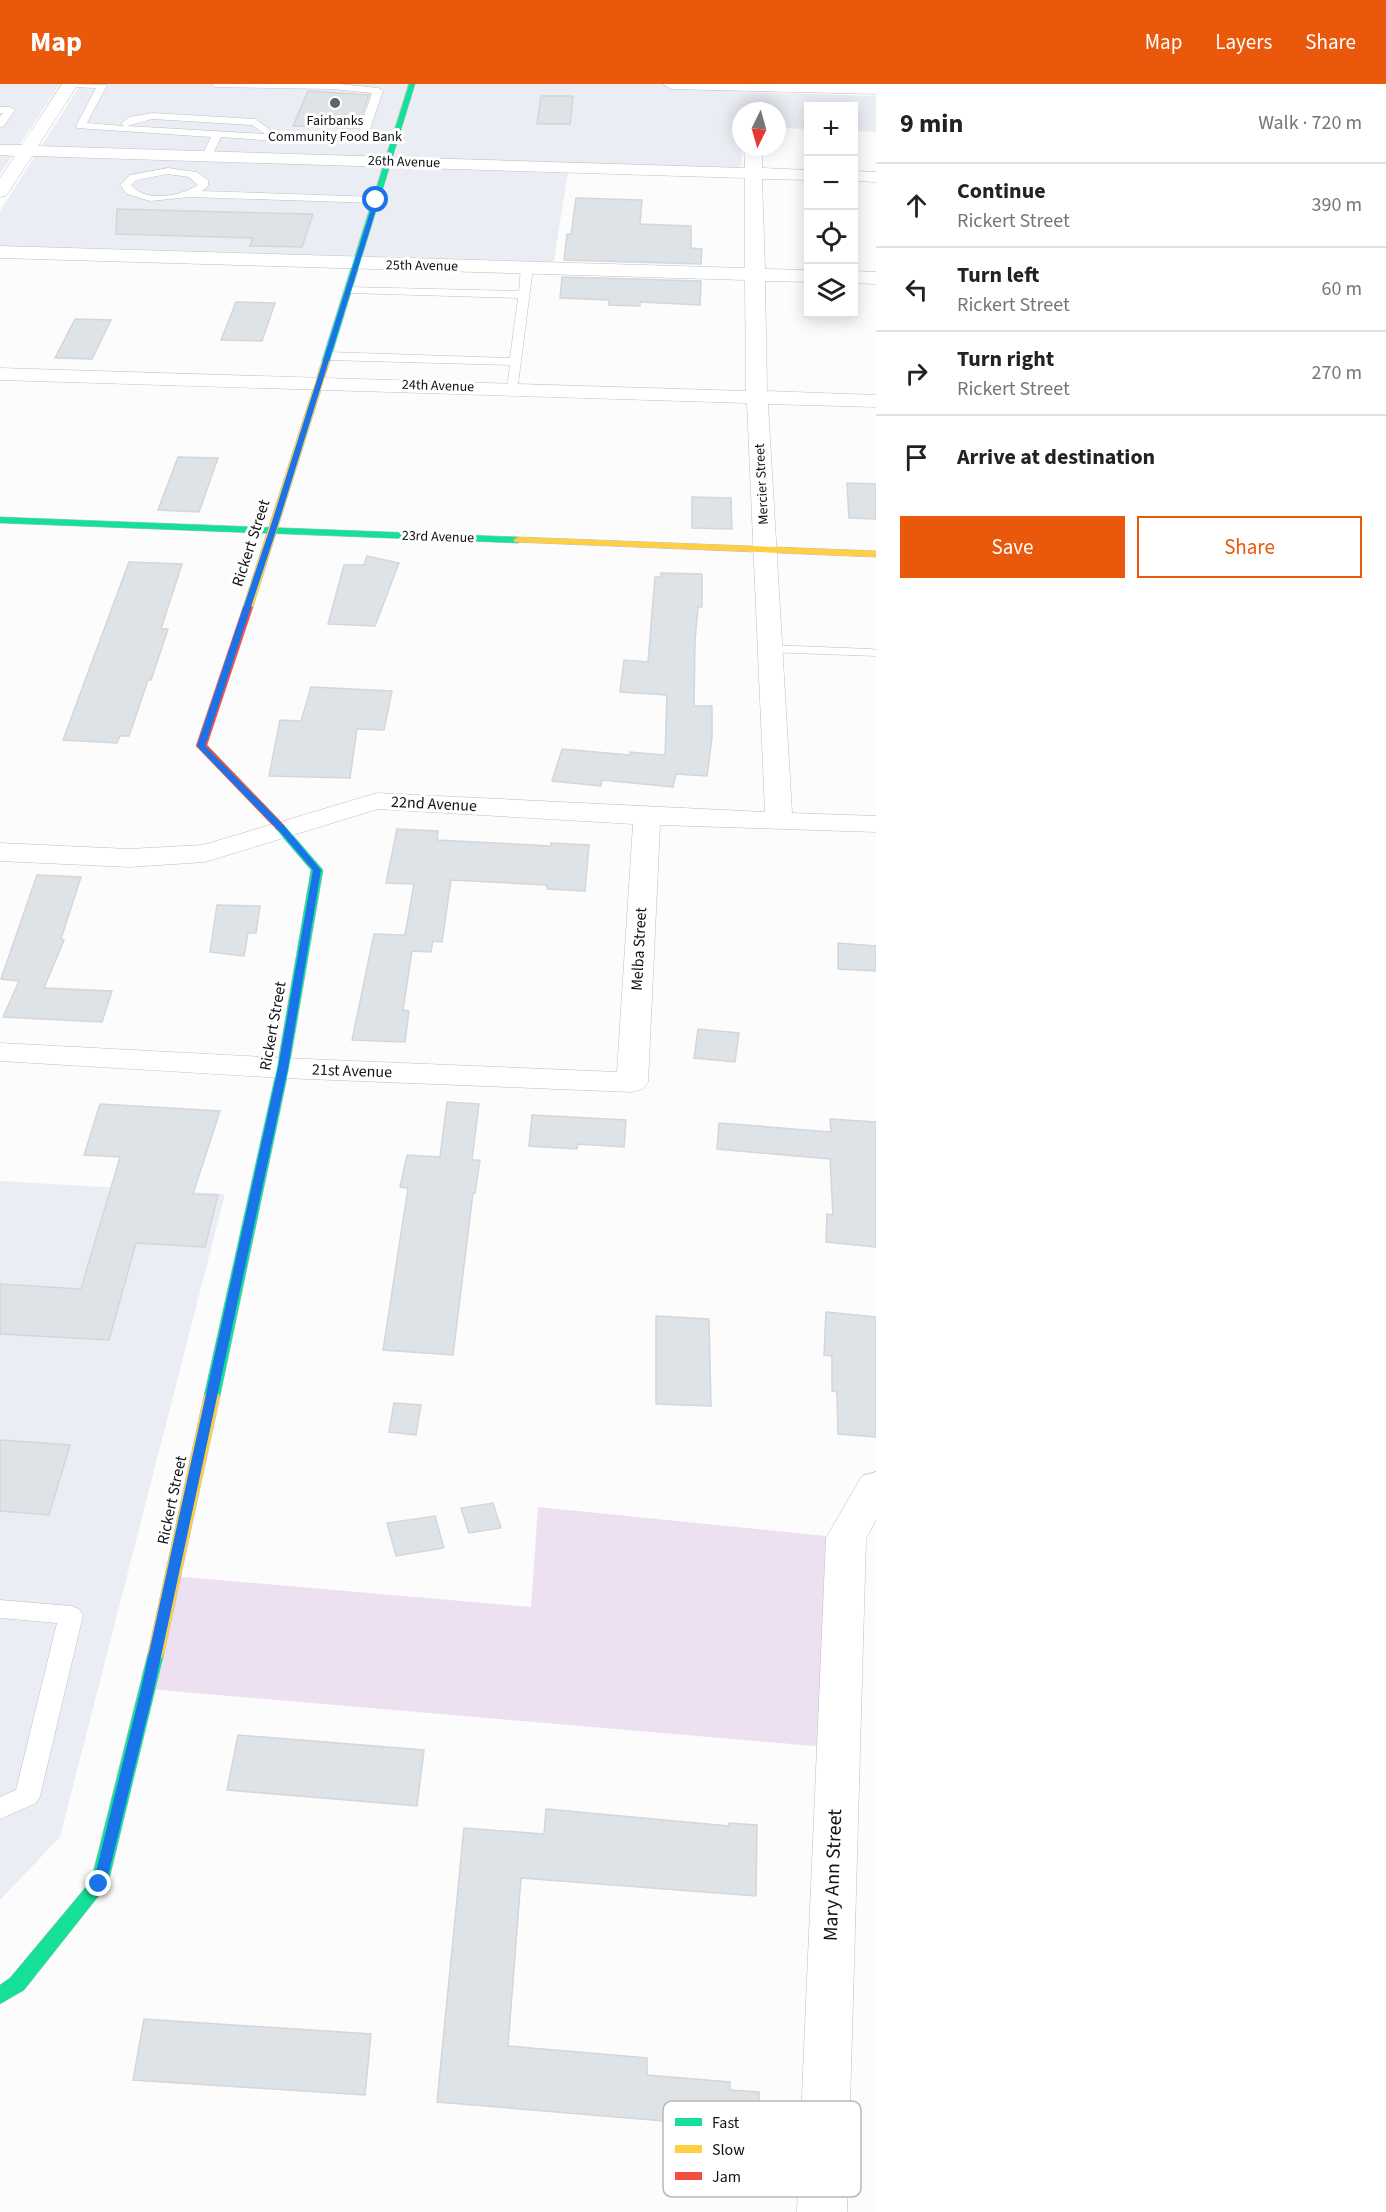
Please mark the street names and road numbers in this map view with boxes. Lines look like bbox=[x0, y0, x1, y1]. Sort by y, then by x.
street label: 26th Avenue bbox=[368, 151, 440, 173]
street label: 25th Avenue bbox=[386, 255, 458, 277]
street label: 24th Avenue bbox=[402, 375, 474, 397]
street label: Mercier Street bbox=[750, 443, 774, 525]
street label: Rickert Street bbox=[227, 496, 276, 589]
street label: 23rd Avenue bbox=[401, 526, 475, 548]
street label: 22nd Avenue bbox=[390, 791, 478, 817]
street label: Melba Street bbox=[626, 906, 652, 991]
street label: Rickert Street bbox=[254, 979, 292, 1072]
street label: 21st Avenue bbox=[312, 1059, 393, 1083]
street label: Rickert Street bbox=[152, 1453, 192, 1546]
street label: Mary Ann Street bbox=[817, 1808, 849, 1942]

